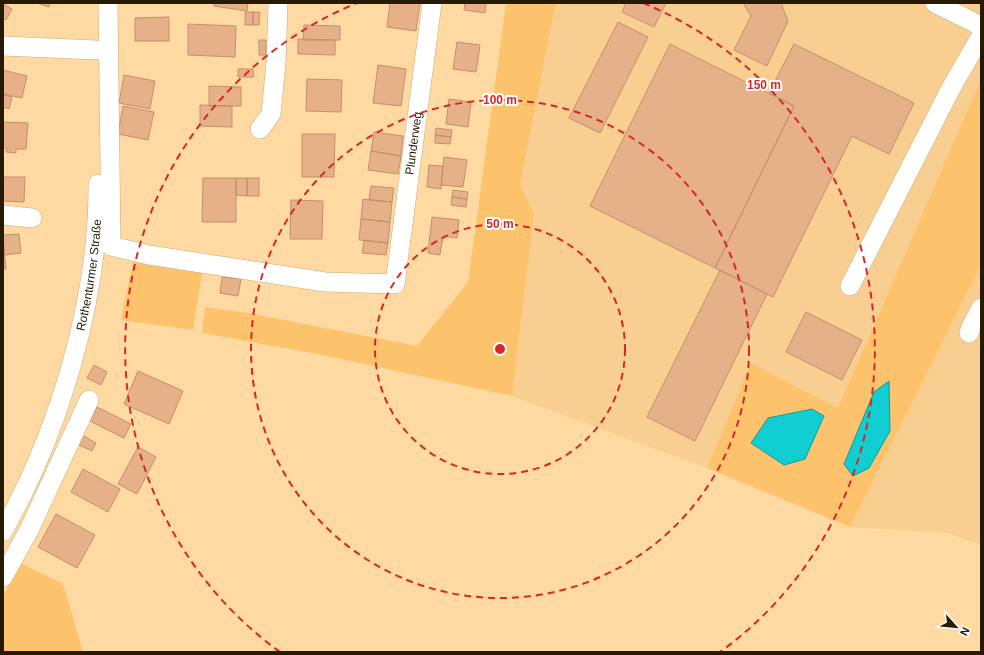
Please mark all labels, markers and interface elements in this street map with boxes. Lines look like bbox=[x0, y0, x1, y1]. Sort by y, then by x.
text: 150 m bbox=[747, 78, 781, 92]
text: 100 m bbox=[483, 93, 517, 107]
street label: Plunderweg bbox=[402, 111, 425, 176]
text: 50 m bbox=[486, 217, 514, 231]
street label: Rothenturmer Straße bbox=[74, 218, 104, 332]
centre of rings bbox=[493, 342, 507, 356]
north arrow bbox=[936, 607, 976, 647]
text: N bbox=[958, 625, 972, 638]

